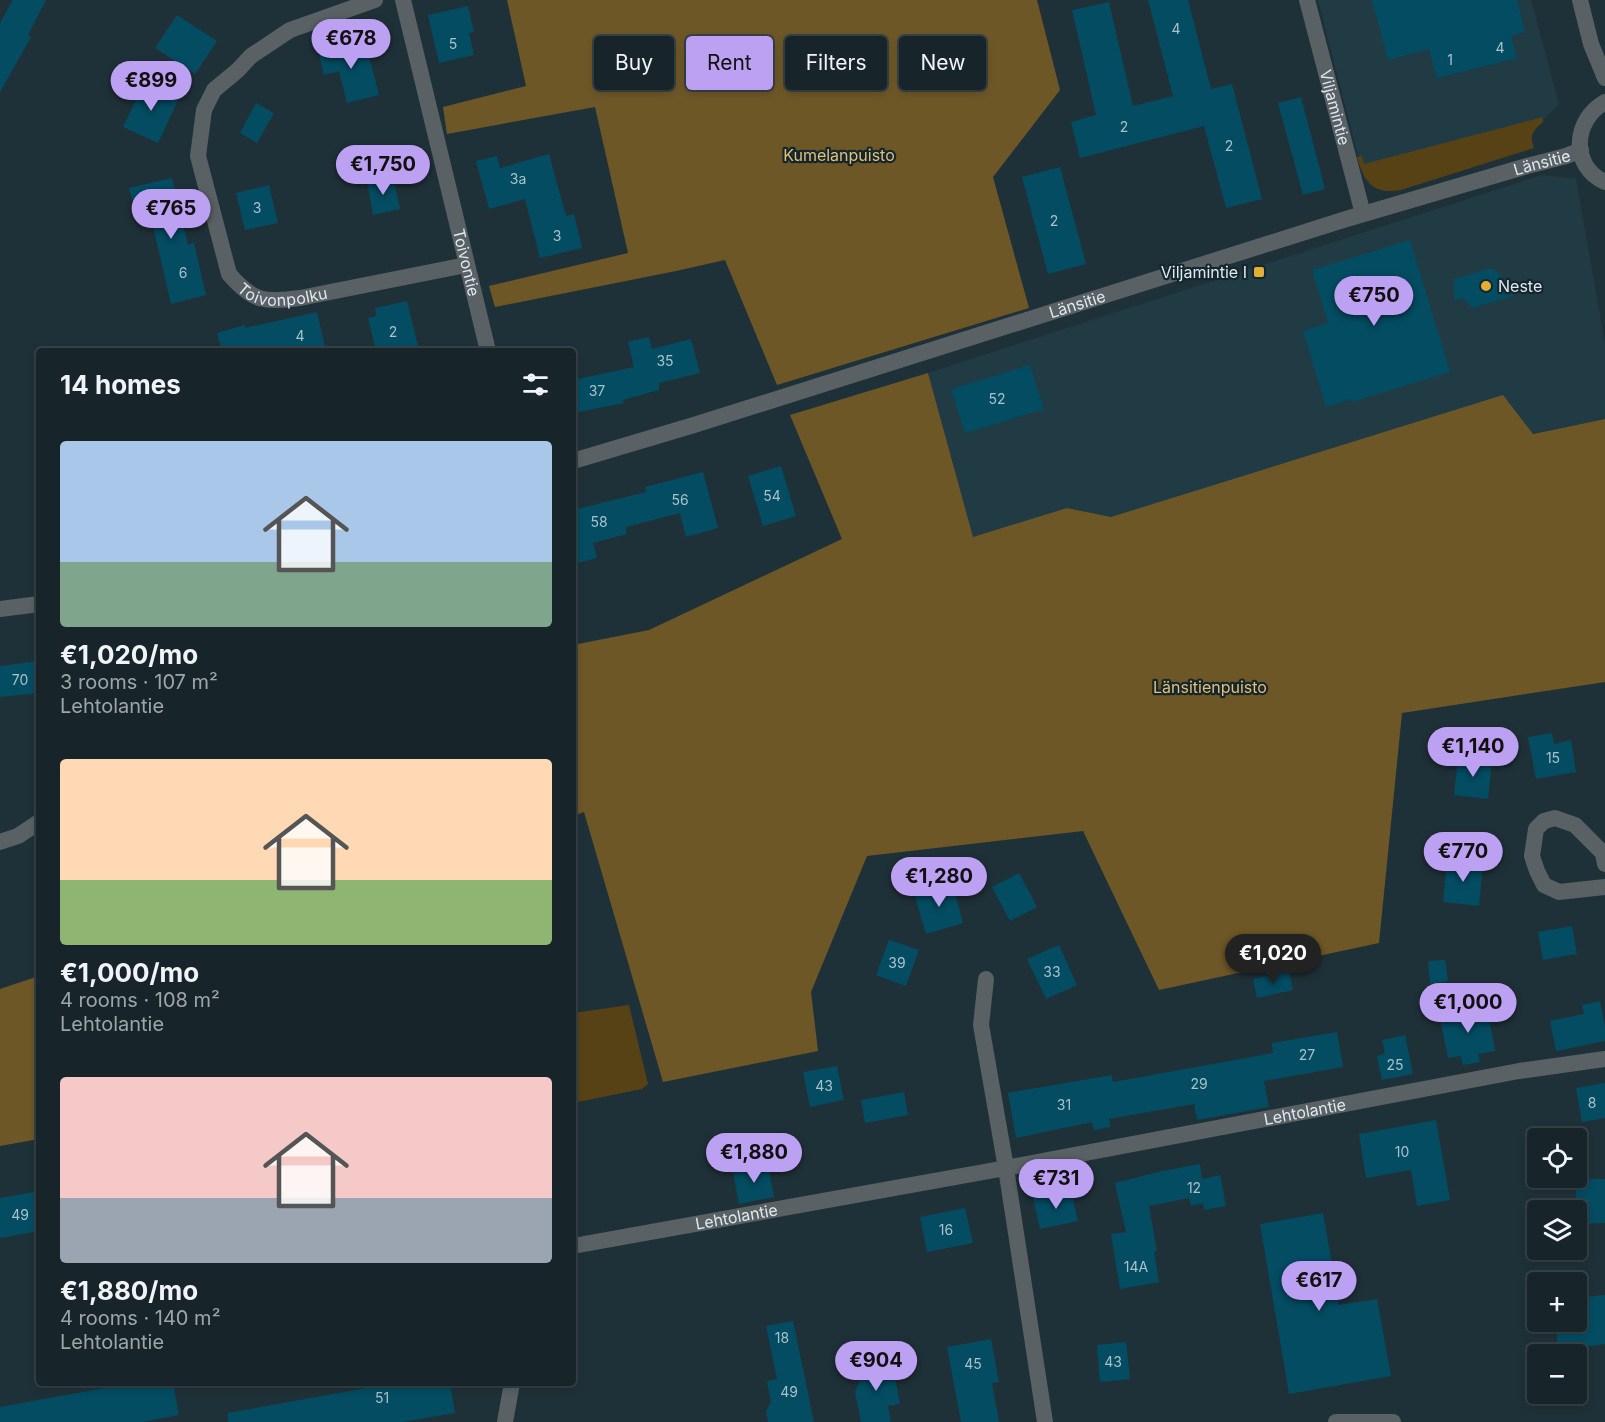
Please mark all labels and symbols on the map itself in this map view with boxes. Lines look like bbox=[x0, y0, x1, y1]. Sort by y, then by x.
pin: €678 bbox=[315, 19, 387, 70]
house number: 4 bbox=[1171, 20, 1181, 37]
house number: 5 bbox=[449, 35, 457, 52]
house number: 4 bbox=[1495, 39, 1505, 56]
house number: 1 bbox=[1447, 51, 1453, 68]
pin: €899 bbox=[115, 61, 187, 112]
street label: Viljamintie bbox=[1316, 67, 1355, 147]
house number: 2 bbox=[1120, 118, 1128, 135]
house number: 2 bbox=[1225, 137, 1233, 154]
pin: €1,750 bbox=[334, 145, 432, 196]
park label: Kumelanpuisto bbox=[783, 145, 895, 165]
street label: Länsitie bbox=[1511, 145, 1573, 179]
house number: 3a bbox=[510, 170, 526, 187]
pin: €765 bbox=[135, 189, 207, 240]
house number: 3 bbox=[253, 199, 261, 216]
house number: 2 bbox=[1050, 212, 1058, 229]
street label: Toivontie bbox=[449, 227, 484, 298]
house number: 3 bbox=[553, 227, 561, 244]
place label: Viljamintie I bbox=[1161, 262, 1247, 282]
house number: 6 bbox=[179, 264, 187, 281]
marker: Viljamintie I bbox=[1252, 265, 1266, 279]
pin: €750 bbox=[1338, 276, 1410, 327]
place label: Neste bbox=[1498, 276, 1542, 296]
street label: Toivonpolku bbox=[234, 278, 329, 310]
marker: Neste bbox=[1479, 279, 1493, 293]
street label: Länsitie bbox=[1046, 286, 1108, 322]
house number: 2 bbox=[389, 323, 397, 340]
house number: 4 bbox=[295, 327, 305, 344]
house number: 35 bbox=[656, 352, 674, 369]
house number: 37 bbox=[589, 382, 605, 399]
house number: 52 bbox=[988, 390, 1006, 407]
house number: 54 bbox=[763, 487, 781, 504]
house number: 56 bbox=[671, 491, 689, 508]
house number: 58 bbox=[590, 513, 608, 530]
house number: 70 bbox=[12, 671, 28, 688]
park label: Länsitienpuisto bbox=[1153, 677, 1267, 697]
pin: €1,140 bbox=[1424, 727, 1522, 778]
house number: 15 bbox=[1546, 749, 1560, 766]
pin: €770 bbox=[1427, 832, 1499, 883]
pin: €1,280 bbox=[890, 857, 988, 908]
pin: €1,020 bbox=[1224, 934, 1322, 985]
house number: 39 bbox=[888, 954, 906, 971]
house number: 33 bbox=[1043, 963, 1061, 980]
pin: €1,000 bbox=[1419, 983, 1517, 1034]
house number: 27 bbox=[1299, 1046, 1315, 1063]
house number: 25 bbox=[1386, 1056, 1404, 1073]
house number: 29 bbox=[1190, 1075, 1208, 1092]
house number: 43 bbox=[815, 1077, 833, 1094]
street label: Lehtolantie bbox=[1262, 1094, 1348, 1129]
house number: 8 bbox=[1588, 1094, 1596, 1111]
house number: 31 bbox=[1057, 1096, 1071, 1113]
pin: €1,880 bbox=[705, 1133, 803, 1184]
house number: 10 bbox=[1395, 1143, 1409, 1160]
pin: €731 bbox=[1020, 1159, 1092, 1210]
house number: 12 bbox=[1187, 1179, 1201, 1196]
street label: Lehtolantie bbox=[694, 1199, 779, 1234]
house number: 49 bbox=[11, 1206, 29, 1223]
house number: 16 bbox=[939, 1221, 953, 1238]
house number: 14A bbox=[1124, 1258, 1149, 1275]
pin: €617 bbox=[1283, 1261, 1355, 1312]
house number: 18 bbox=[775, 1329, 789, 1346]
pin: €904 bbox=[840, 1341, 912, 1392]
house number: 43 bbox=[1104, 1353, 1122, 1370]
house number: 45 bbox=[964, 1355, 982, 1372]
house number: 49 bbox=[780, 1383, 798, 1400]
house number: 51 bbox=[375, 1389, 389, 1406]

